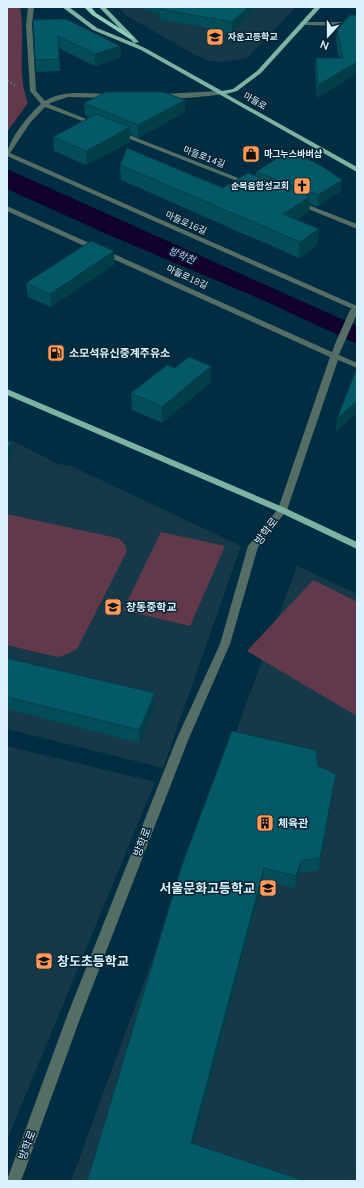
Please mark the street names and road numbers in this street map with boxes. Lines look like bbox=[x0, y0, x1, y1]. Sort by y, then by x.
street label: 마들로 bbox=[241, 90, 269, 112]
street label: 마들로14길 bbox=[181, 144, 227, 170]
street label: 마들로16길 bbox=[163, 209, 209, 237]
street label: 마들로18길 bbox=[165, 262, 209, 292]
street label: 방학로 bbox=[251, 515, 282, 548]
street label: 방학로 bbox=[130, 825, 155, 859]
street label: 방학로 bbox=[15, 1128, 40, 1162]

